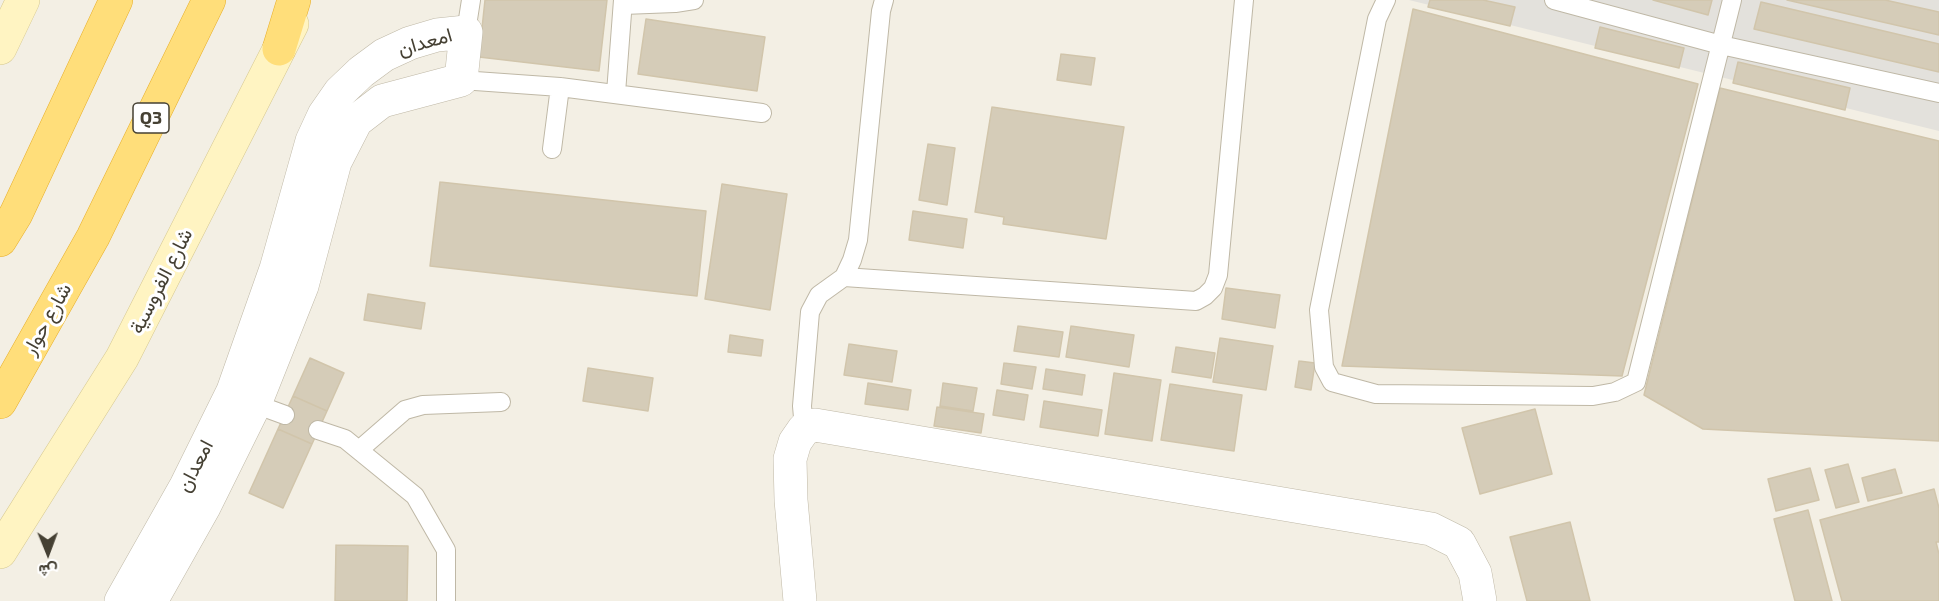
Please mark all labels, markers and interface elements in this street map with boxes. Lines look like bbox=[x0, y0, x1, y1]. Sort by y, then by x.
street label: امعدان bbox=[395, 23, 455, 61]
road number: Q3 bbox=[133, 103, 169, 133]
street label: شارع الفروسية bbox=[124, 224, 198, 338]
street label: شارع حوار bbox=[17, 279, 77, 359]
street label: امعدان bbox=[172, 436, 218, 496]
north arrow bbox=[18, 523, 78, 583]
text: ش bbox=[39, 562, 58, 581]

